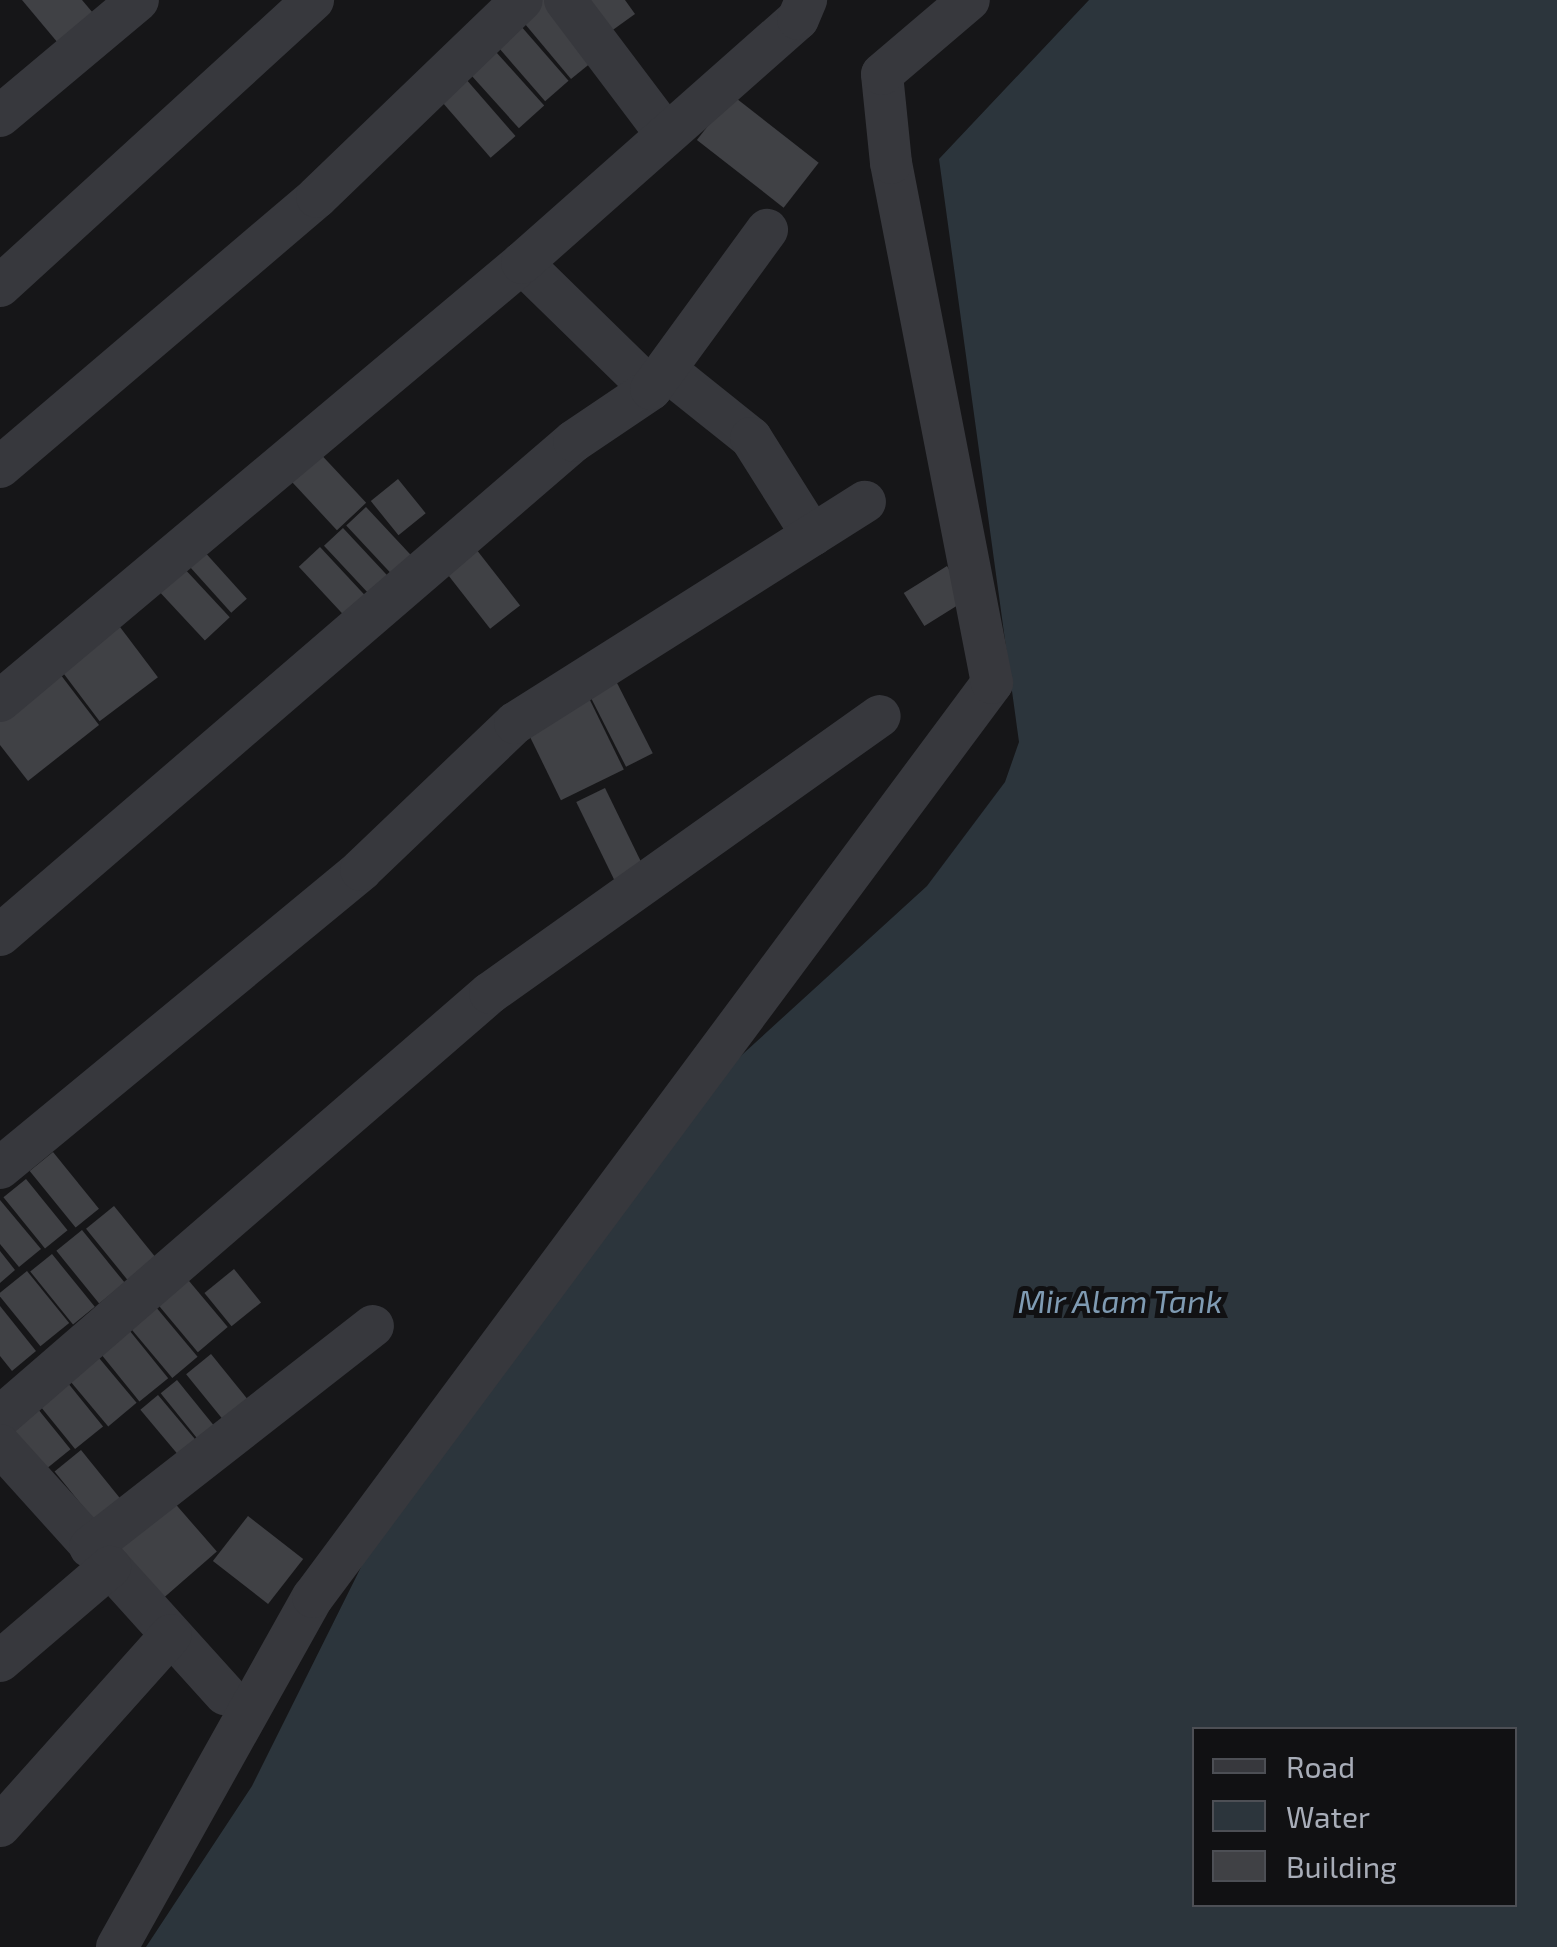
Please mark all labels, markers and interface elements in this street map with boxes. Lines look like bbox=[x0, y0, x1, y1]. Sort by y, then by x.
water label: Mir Alam Tank bbox=[1017, 1281, 1223, 1319]
legend bbox=[1192, 1727, 1517, 1907]
text: Road bbox=[1286, 1748, 1355, 1784]
text: Water bbox=[1286, 1798, 1370, 1834]
text: Building bbox=[1286, 1848, 1397, 1884]

